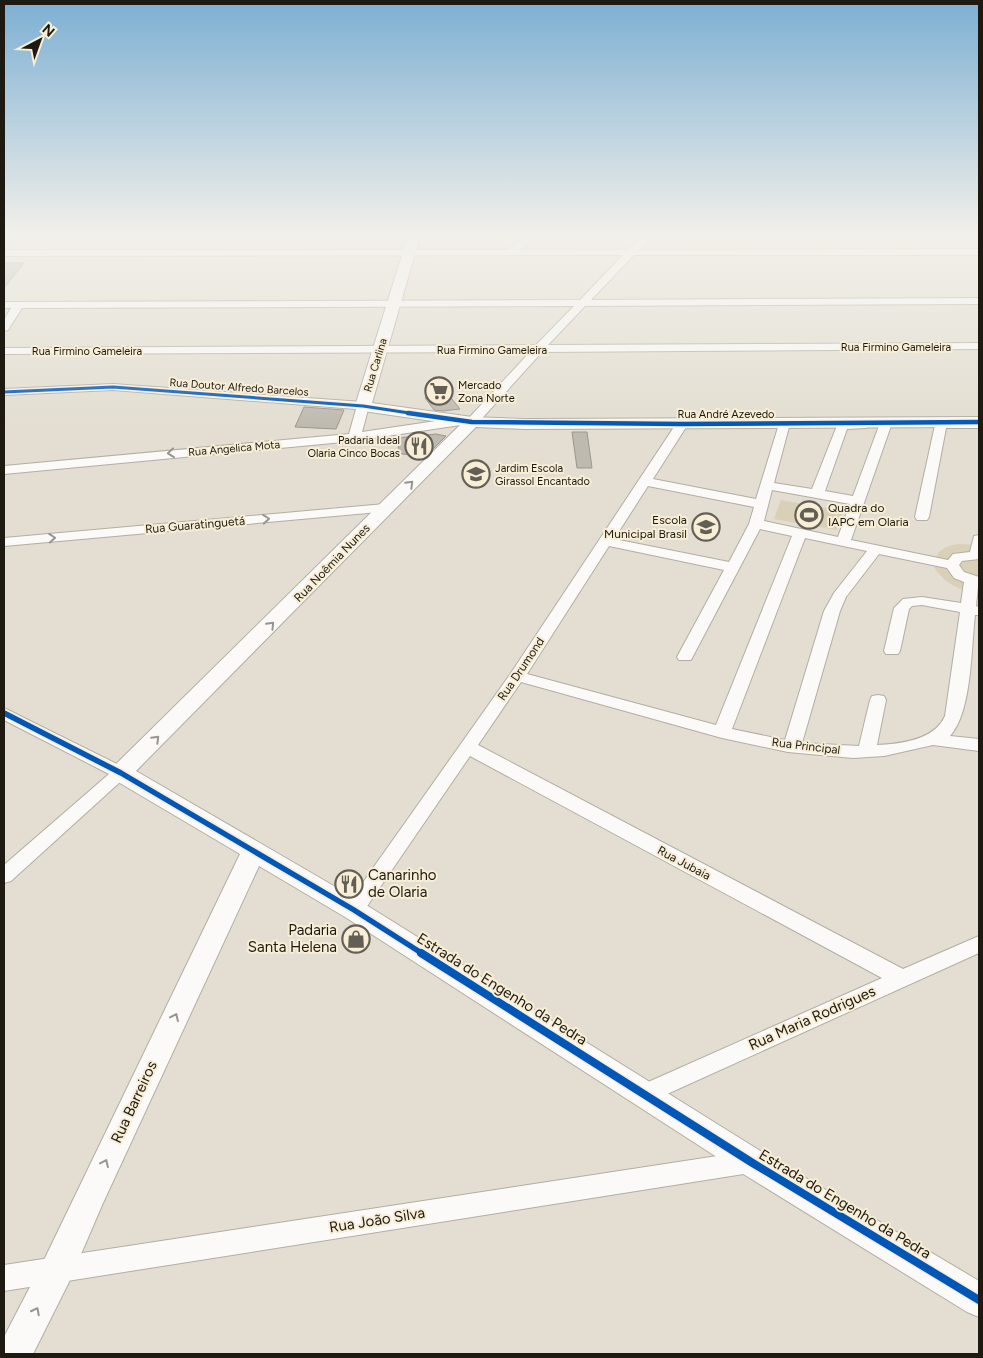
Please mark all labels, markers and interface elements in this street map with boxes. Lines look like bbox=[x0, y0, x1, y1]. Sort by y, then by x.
north arrow bbox=[15, 15, 65, 65]
text: N bbox=[39, 21, 58, 41]
street label: Rua Carlina bbox=[361, 337, 390, 394]
street label: Rua Firmino Gameleira bbox=[841, 341, 951, 354]
street label: Rua Firmino Gameleira bbox=[437, 344, 547, 357]
street label: Rua Firmino Gameleira bbox=[32, 345, 142, 358]
street label: Rua Doutor Alfredo Barcelos bbox=[169, 376, 309, 399]
supermarket icon: Mercado Zona Norte bbox=[424, 376, 454, 406]
place label: Mercado Zona Norte bbox=[458, 379, 515, 405]
street label: Rua André Azevedo bbox=[678, 408, 774, 421]
restaurant icon: Padaria Ideal Olaria Cinco Bocas bbox=[404, 431, 434, 461]
place label: Padaria Ideal Olaria Cinco Bocas bbox=[307, 434, 400, 460]
street label: Rua Angelica Mota bbox=[188, 438, 280, 459]
one-way arrow bbox=[167, 448, 175, 459]
school or university icon: Jardim Escola Girassol Encantado bbox=[461, 459, 491, 489]
place label: Jardim Escola Girassol Encantado bbox=[495, 462, 590, 488]
one-way arrow bbox=[404, 481, 413, 490]
sports icon: Quadra do IAPC em Olaria bbox=[794, 500, 824, 530]
place label: Quadra do IAPC em Olaria bbox=[828, 501, 909, 529]
school or university icon: Escola Municipal Brasil bbox=[691, 512, 721, 542]
place label: Escola Municipal Brasil bbox=[604, 513, 687, 541]
street label: Rua Guaratinguetá bbox=[144, 514, 246, 536]
one-way arrow bbox=[263, 514, 271, 525]
street label: Rua Noêmia Nunes bbox=[291, 521, 373, 605]
one-way arrow bbox=[49, 533, 57, 544]
one-way arrow bbox=[266, 621, 275, 630]
street label: Rua Drumond bbox=[495, 635, 547, 703]
street label: Rua Principal bbox=[771, 735, 841, 757]
one-way arrow bbox=[150, 736, 159, 745]
street label: Rua Jubaia bbox=[655, 843, 713, 883]
place label: Canarinho de Olaria bbox=[368, 866, 437, 901]
restaurant icon: Canarinho de Olaria bbox=[334, 869, 364, 899]
place label: Padaria Santa Helena bbox=[248, 921, 337, 956]
shop icon: Padaria Santa Helena bbox=[341, 924, 371, 954]
street label: Estrada do Engenho da Pedra bbox=[414, 929, 590, 1049]
street label: Rua Maria Rodrigues bbox=[746, 982, 878, 1054]
one-way arrow bbox=[168, 1013, 179, 1022]
street label: Rua Barreiros bbox=[107, 1058, 161, 1146]
street label: Estrada do Engenho da Pedra bbox=[756, 1145, 934, 1263]
one-way arrow bbox=[99, 1160, 109, 1169]
street label: Rua João Silva bbox=[328, 1204, 426, 1236]
one-way arrow bbox=[30, 1307, 40, 1316]

